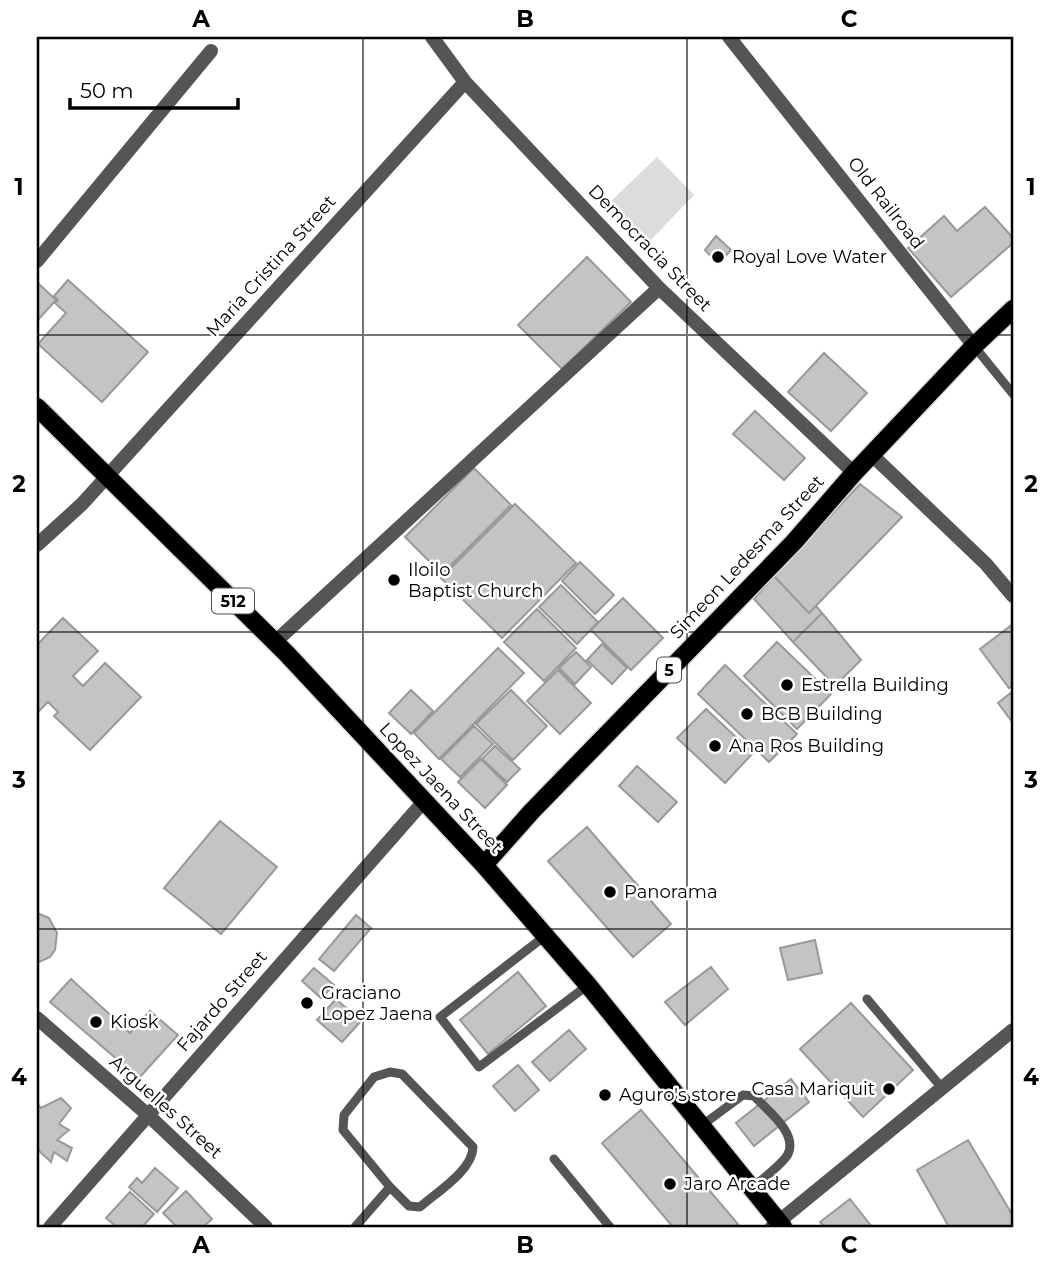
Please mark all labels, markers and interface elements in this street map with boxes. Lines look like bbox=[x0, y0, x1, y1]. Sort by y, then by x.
text: A bbox=[191, 5, 210, 33]
text: B bbox=[516, 5, 534, 33]
text: C bbox=[841, 5, 858, 33]
scale bar bbox=[70, 66, 238, 110]
text: 50 m bbox=[80, 78, 134, 103]
street label: Old Railroad bbox=[843, 152, 929, 254]
text: 1 bbox=[14, 173, 24, 201]
text: 1 bbox=[1026, 173, 1036, 201]
street label: Democracia Street bbox=[584, 180, 716, 316]
street label: Maria Cristina Street bbox=[202, 191, 340, 341]
place label: Royal Love Water bbox=[732, 246, 887, 268]
marker: Royal Love Water bbox=[710, 249, 726, 265]
text: 2 bbox=[12, 470, 26, 498]
street label: Simeon Ledesma Street bbox=[665, 470, 829, 644]
text: 2 bbox=[1024, 470, 1038, 498]
place label: Iloilo Baptist Church bbox=[408, 559, 544, 602]
marker: Iloilo Baptist Church bbox=[386, 572, 402, 588]
road number: 512 bbox=[212, 588, 254, 614]
road number: 5 bbox=[657, 657, 681, 682]
place label: Estrella Building bbox=[801, 674, 949, 696]
marker: Estrella Building bbox=[779, 677, 795, 693]
place label: BCB Building bbox=[761, 703, 883, 725]
marker: BCB Building bbox=[739, 706, 755, 722]
street label: Lopez Jaena Street bbox=[375, 718, 507, 858]
place label: Ana Ros Building bbox=[729, 735, 884, 757]
marker: Ana Ros Building bbox=[707, 738, 723, 754]
text: 3 bbox=[11, 766, 26, 794]
text: 3 bbox=[1023, 766, 1038, 794]
place label: Panorama bbox=[624, 881, 718, 903]
marker: Panorama bbox=[602, 884, 618, 900]
street label: Fajardo Street bbox=[172, 946, 272, 1056]
place label: Graciano Lopez Jaena bbox=[321, 982, 433, 1025]
marker: Graciano Lopez Jaena bbox=[299, 995, 315, 1011]
place label: Kiosk bbox=[110, 1011, 159, 1033]
marker: Kiosk bbox=[88, 1014, 104, 1030]
street label: Arguelles Street bbox=[105, 1051, 227, 1163]
text: 4 bbox=[11, 1063, 27, 1091]
text: 4 bbox=[1023, 1063, 1039, 1091]
place label: Casa Mariquit bbox=[752, 1078, 875, 1100]
marker: Casa Mariquit bbox=[881, 1081, 897, 1097]
place label: Aguro's store bbox=[619, 1084, 736, 1106]
marker: Aguro's store bbox=[597, 1087, 613, 1103]
place label: Jaro Arcade bbox=[683, 1173, 790, 1195]
marker: Jaro Arcade bbox=[662, 1176, 678, 1192]
text: A bbox=[191, 1231, 210, 1259]
text: B bbox=[516, 1231, 534, 1259]
text: C bbox=[841, 1231, 858, 1259]

